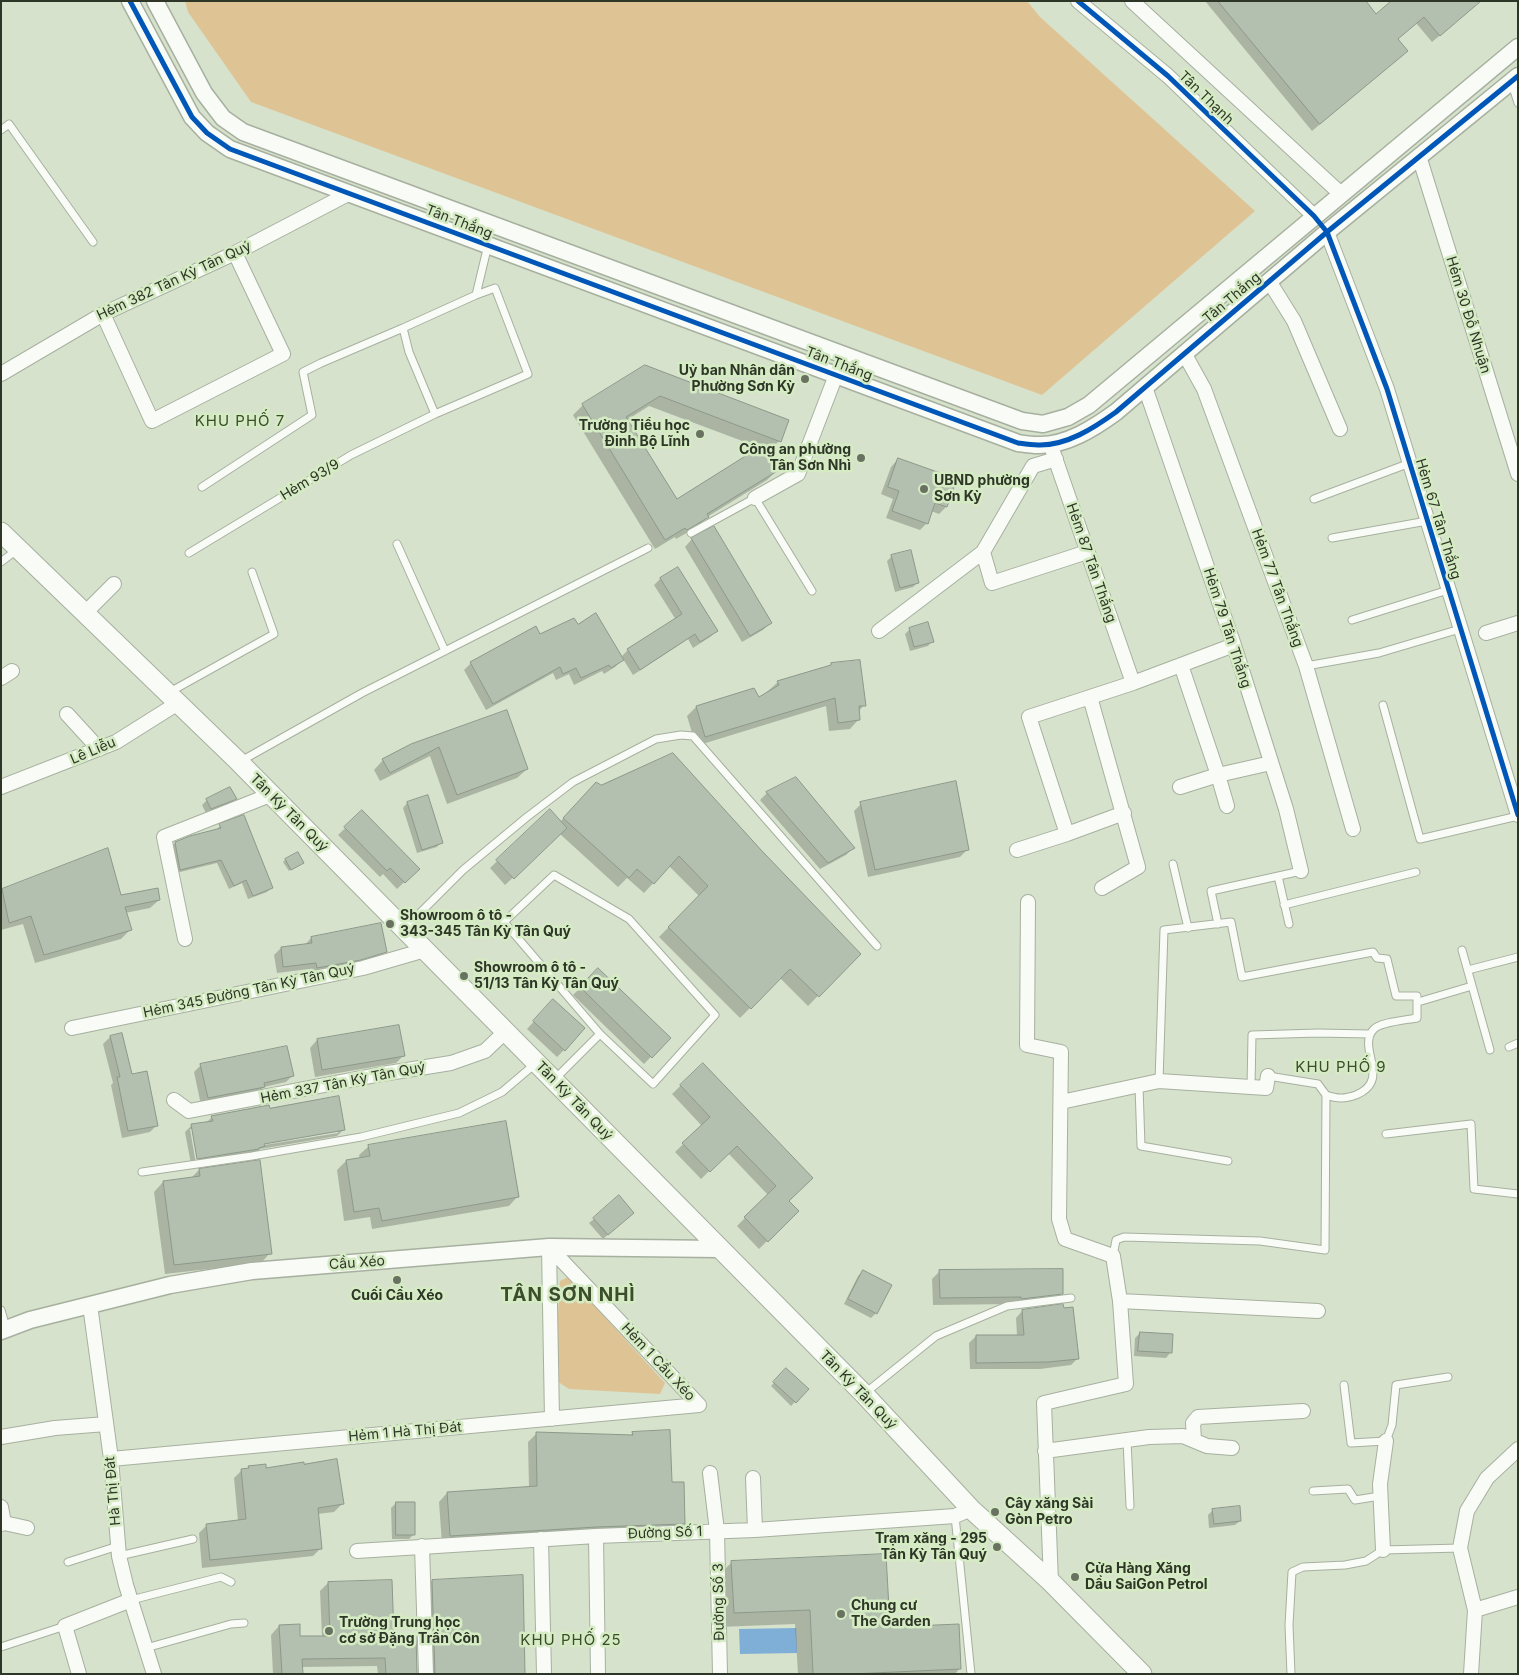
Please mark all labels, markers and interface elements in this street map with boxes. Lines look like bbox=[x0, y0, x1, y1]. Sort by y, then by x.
street label: Tân Thạnh bbox=[1175, 68, 1237, 128]
street label: Tân Thắng bbox=[423, 202, 495, 242]
street label: Hẻm 382 Tân Kỳ Tân Quý bbox=[94, 238, 254, 324]
street label: Hẻm 30 Đỗ Nhuận bbox=[1442, 254, 1494, 376]
street label: Tân Thắng bbox=[1200, 269, 1264, 327]
street label: Tân Thắng bbox=[803, 344, 875, 384]
place label: Uỷ ban Nhân dân Phường Sơn Kỳ bbox=[679, 363, 795, 396]
marker: Uỷ ban Nhân dân Phường Sơn Kỳ bbox=[799, 373, 811, 385]
district label: KHU PHỐ 7 bbox=[194, 412, 286, 430]
place label: Trường Tiểu học Đinh Bộ Lĩnh bbox=[579, 418, 690, 451]
marker: Trường Tiểu học Đinh Bộ Lĩnh bbox=[694, 428, 706, 440]
place label: Công an phường Tân Sơn Nhì bbox=[739, 442, 851, 474]
marker: Công an phường Tân Sơn Nhì bbox=[855, 452, 867, 464]
street label: Hẻm 93/9 bbox=[277, 456, 343, 504]
street label: Hẻm 67 Tân Thắng bbox=[1412, 457, 1464, 581]
place label: UBND phường Sơn Kỳ bbox=[934, 473, 1030, 506]
marker: UBND phường Sơn Kỳ bbox=[918, 483, 930, 495]
street label: Hẻm 87 Tân Thắng bbox=[1063, 501, 1119, 625]
street label: Hẻm 77 Tân Thắng bbox=[1248, 526, 1306, 650]
street label: Hẻm 79 Tân Thắng bbox=[1200, 566, 1254, 690]
street label: Lê Liễu bbox=[68, 734, 118, 768]
street label: Tân Kỳ Tân Quý bbox=[246, 770, 332, 856]
place label: Showroom ô tô - 343-345 Tân Kỳ Tân Quý bbox=[400, 908, 571, 940]
marker: Showroom ô tô - 343-345 Tân Kỳ Tân Quý bbox=[384, 918, 396, 930]
street label: Hẻm 345 Đường Tân Kỳ Tân Quý bbox=[142, 960, 356, 1022]
place label: Showroom ô tô - 51/13 Tân Kỳ Tân Quý bbox=[474, 960, 619, 992]
marker: Showroom ô tô - 51/13 Tân Kỳ Tân Quý bbox=[458, 970, 470, 982]
street label: Tân Kỳ Tân Quý bbox=[532, 1058, 616, 1144]
district label: KHU PHỐ 9 bbox=[1294, 1058, 1388, 1076]
street label: Hẻm 337 Tân Kỳ Tân Quý bbox=[259, 1059, 427, 1107]
street label: Cầu Xéo bbox=[328, 1253, 386, 1273]
marker: Cuối Cầu Xéo bbox=[391, 1274, 403, 1286]
district label: TÂN SƠN NHÌ bbox=[499, 1284, 637, 1306]
place label: Cuối Cầu Xéo bbox=[351, 1288, 443, 1304]
street label: Hẻm 1 Cầu Xéo bbox=[618, 1320, 698, 1404]
street label: Tân Kỳ Tân Quý bbox=[816, 1347, 900, 1433]
street label: Hẻm 1 Hà Thị Đát bbox=[348, 1419, 462, 1445]
street label: Hà Thị Đát bbox=[102, 1456, 124, 1526]
place label: Cây xăng Sài Gòn Petro bbox=[1005, 1496, 1093, 1528]
marker: Cây xăng Sài Gòn Petro bbox=[989, 1506, 1001, 1518]
street label: Đường Số 1 bbox=[628, 1523, 702, 1543]
place label: Trạm xăng - 295 Tân Kỳ Tân Quý bbox=[875, 1531, 987, 1564]
marker: Trạm xăng - 295 Tân Kỳ Tân Quý bbox=[991, 1541, 1003, 1553]
place label: Cửa Hàng Xăng Dầu SaiGon Petrol bbox=[1085, 1561, 1208, 1594]
street label: Đường Số 3 bbox=[710, 1563, 728, 1641]
marker: Cửa Hàng Xăng Dầu SaiGon Petrol bbox=[1069, 1571, 1081, 1583]
place label: Chung cư The Garden bbox=[851, 1598, 931, 1630]
marker: Chung cư The Garden bbox=[835, 1608, 847, 1620]
place label: Trường Trung học cơ sở Đặng Trần Côn bbox=[339, 1615, 480, 1648]
marker: Trường Trung học cơ sở Đặng Trần Côn bbox=[323, 1625, 335, 1637]
district label: KHU PHỐ 25 bbox=[519, 1631, 623, 1649]

